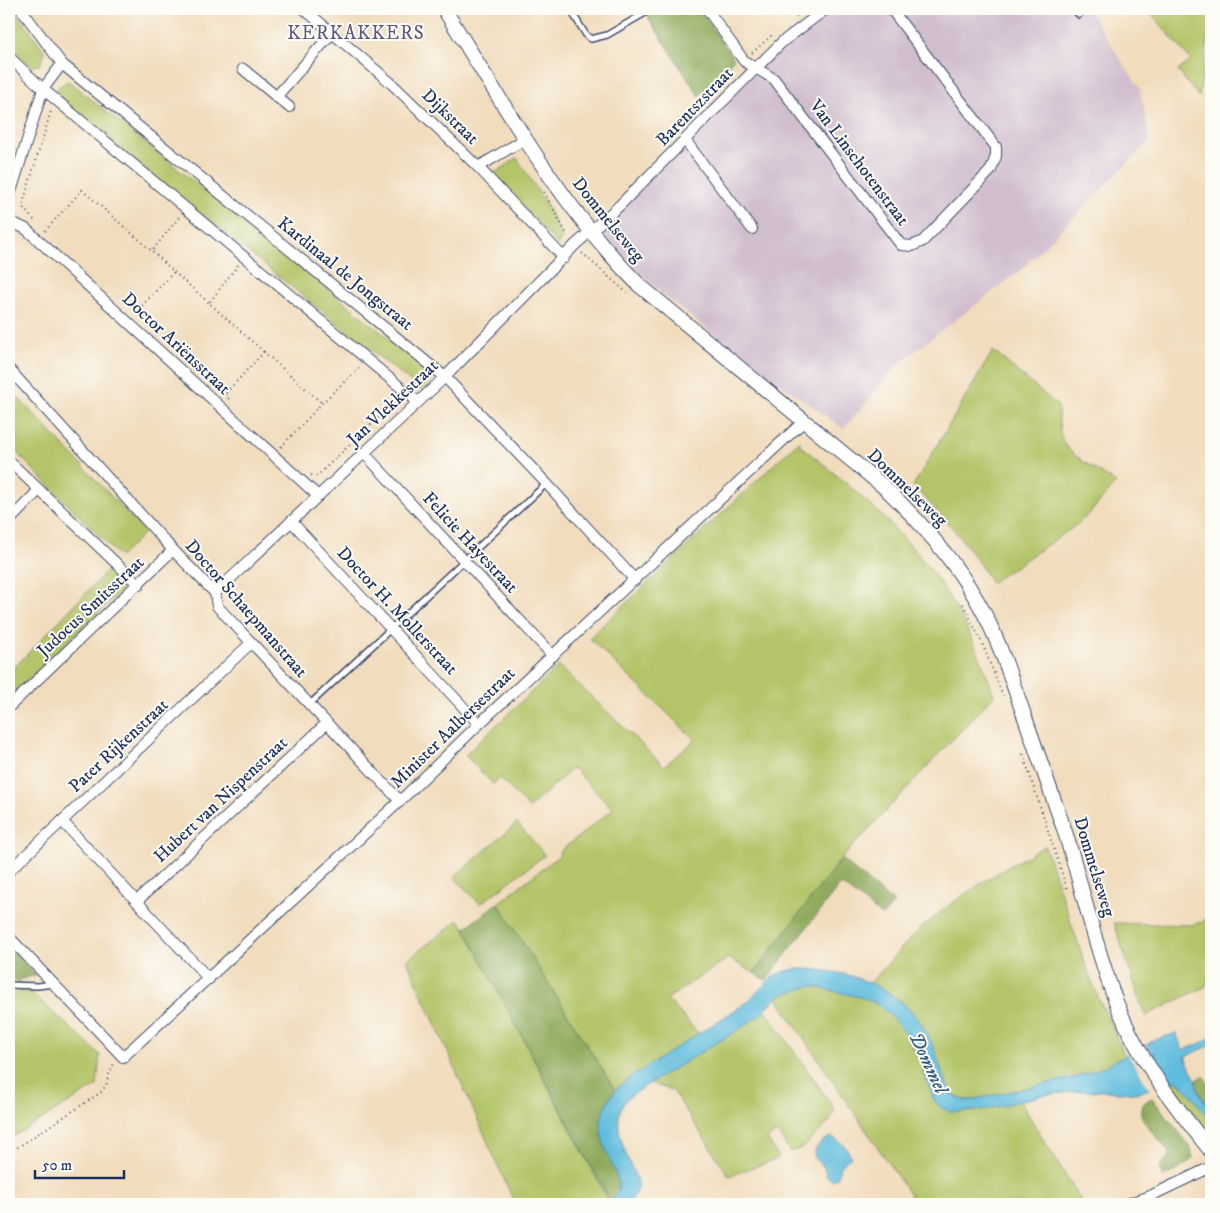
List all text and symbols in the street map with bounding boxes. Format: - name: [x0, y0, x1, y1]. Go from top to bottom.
- district label: KERKAKKERS: [287, 22, 425, 45]
- street label: Barentszstraat: [652, 63, 738, 151]
- street label: Dijkstraat: [417, 84, 483, 150]
- street label: Van Linschotenstraat: [804, 95, 914, 231]
- street label: Dommelseweg: [567, 173, 649, 267]
- street label: Kardinaal de Jongstraat: [273, 213, 417, 336]
- street label: Doctor Ariënsstraat: [117, 288, 235, 400]
- street label: Jan Vlekkestraat: [341, 355, 443, 452]
- street label: Dommelseweg: [862, 444, 952, 532]
- street label: Felicie Hayestraat: [418, 488, 523, 598]
- street label: Doctor Schaepmanstraat: [180, 535, 312, 683]
- street label: Doctor H. Mollerstraat: [332, 542, 462, 680]
- street label: Judocus Smitsstraat: [31, 552, 149, 664]
- street label: Minister Aalbersestraat: [386, 663, 520, 793]
- street label: Pater Rijkenstraat: [65, 694, 173, 798]
- street label: Hubert van Nispenstraat: [150, 732, 293, 868]
- street label: Dommelseweg: [1068, 814, 1120, 920]
- water label: Dommel: [904, 1029, 953, 1099]
- scale bar: [35, 1148, 124, 1180]
- text: 50 m: [42, 1156, 72, 1175]

